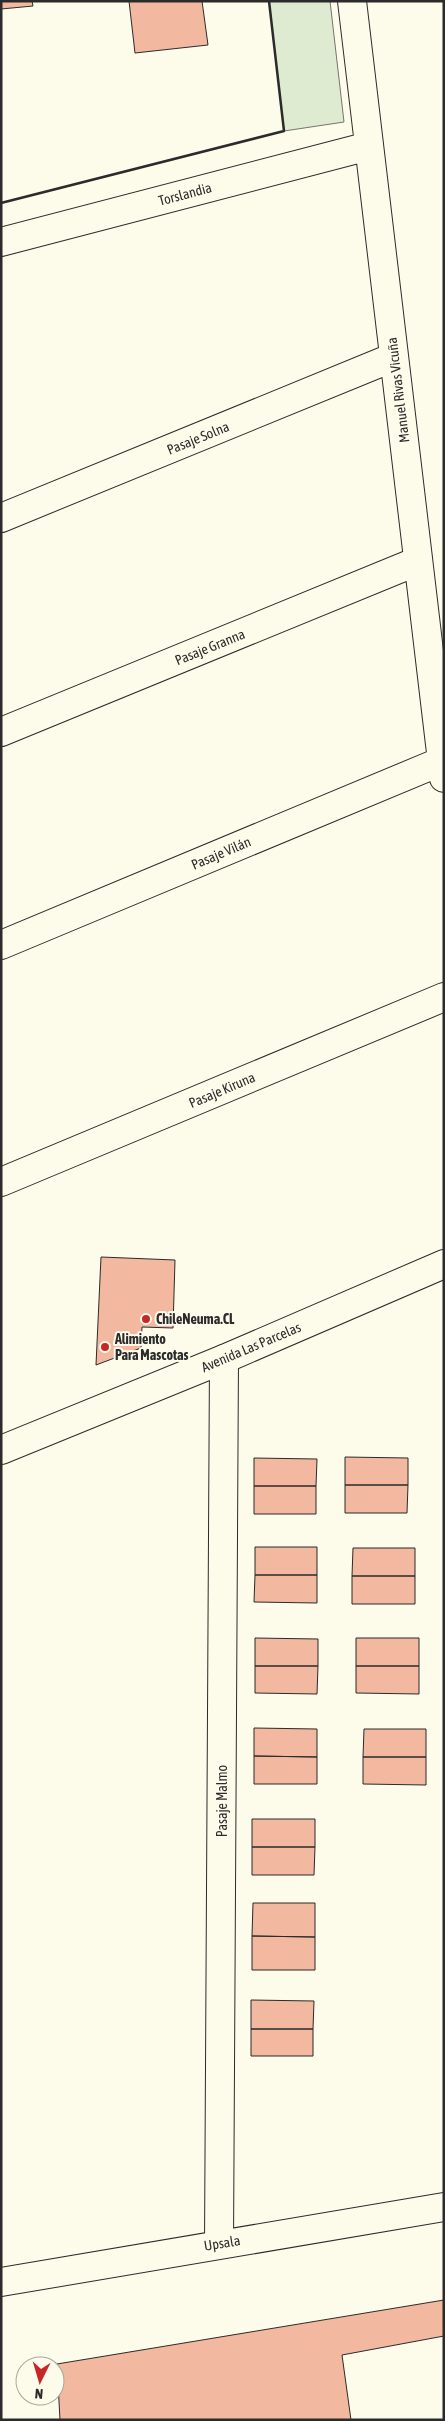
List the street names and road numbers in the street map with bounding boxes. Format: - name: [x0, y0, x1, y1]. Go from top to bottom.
- street label: Torslandia: [157, 179, 213, 209]
- street label: Manuel Rivas Vicuña: [384, 336, 412, 444]
- street label: Pasaje Solna: [165, 418, 231, 458]
- street label: Pasaje Granna: [173, 626, 247, 668]
- street label: Pasaje Vilán: [189, 833, 253, 873]
- street label: Pasaje Kiruna: [187, 1069, 257, 1111]
- street label: Avenida Las Parcelas: [199, 1319, 303, 1375]
- street label: Pasaje Malmo: [214, 1765, 230, 1837]
- street label: Upsala: [203, 2232, 241, 2254]

